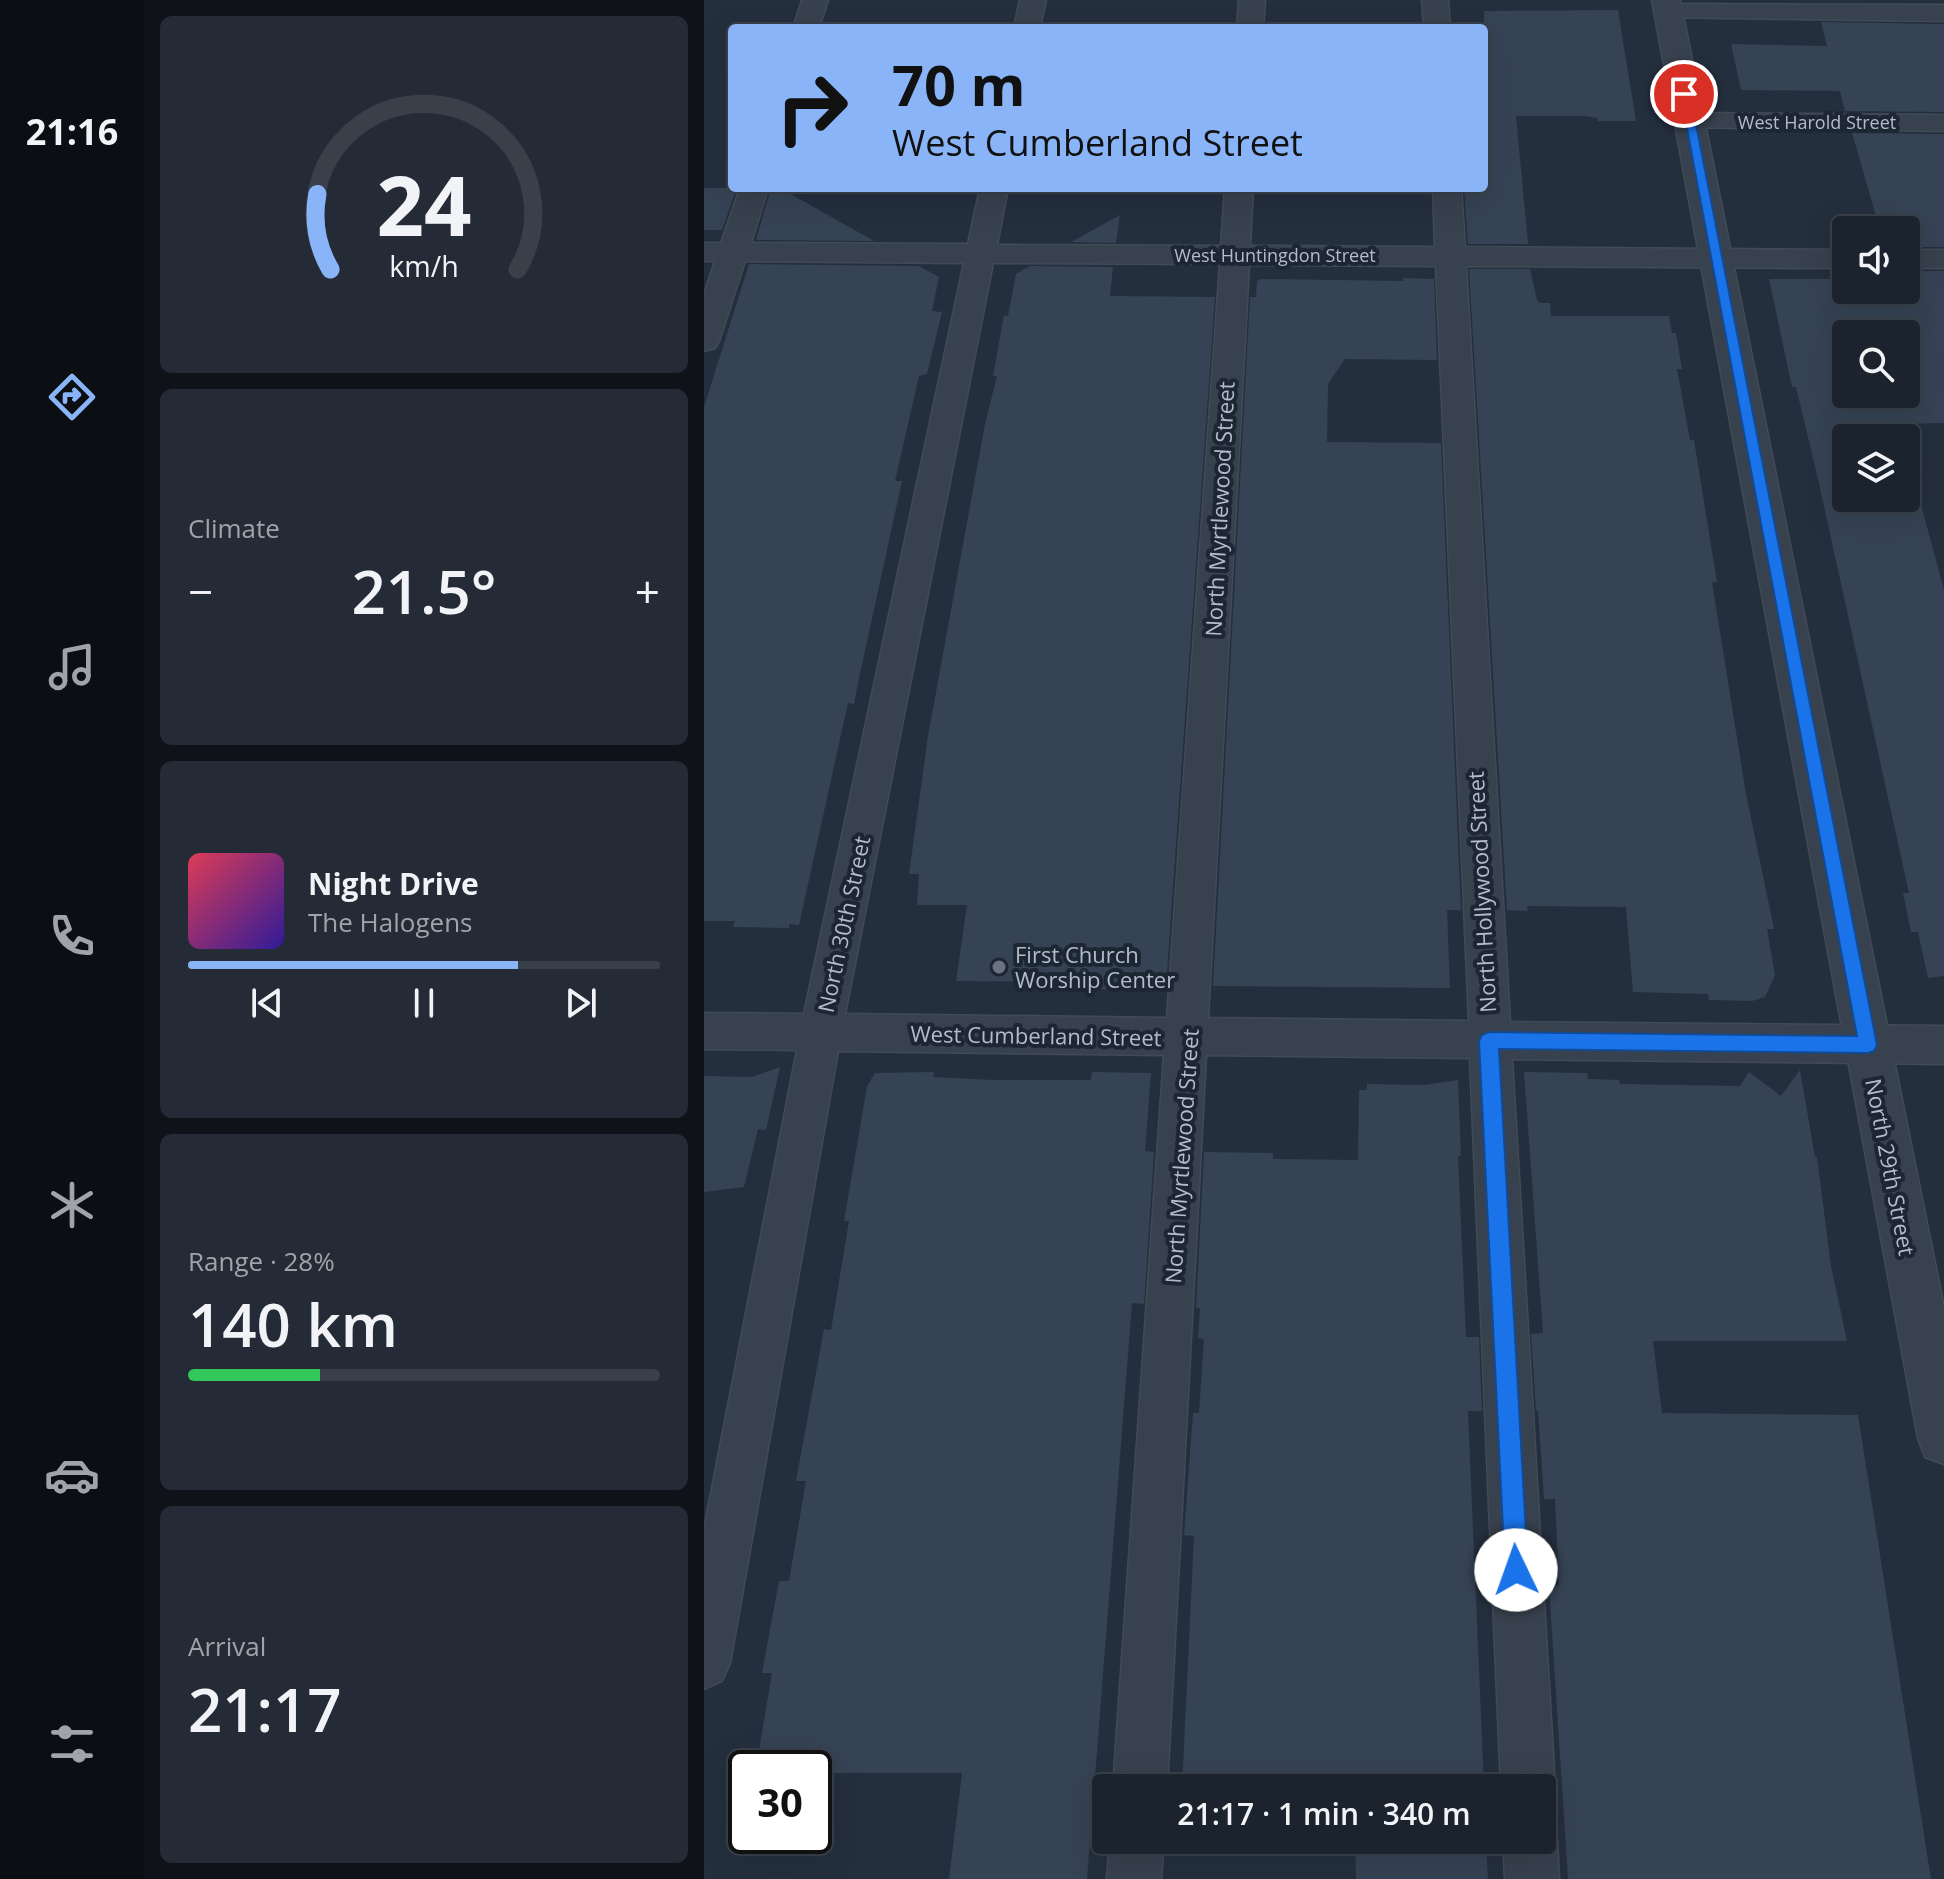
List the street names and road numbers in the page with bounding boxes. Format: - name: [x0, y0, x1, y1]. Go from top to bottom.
- street label: West Harold Street: [1738, 110, 1896, 134]
- street label: West Huntingdon Street: [1174, 243, 1376, 267]
- street label: North Myrtlewood Street: [1197, 380, 1241, 637]
- street label: North Hollywood Street: [1460, 770, 1502, 1013]
- street label: North 30th Street: [810, 833, 876, 1015]
- street label: West Cumberland Street: [910, 1018, 1162, 1052]
- street label: North Myrtlewood Street: [1157, 1027, 1205, 1285]
- street label: North 29th Street: [1859, 1076, 1923, 1258]

